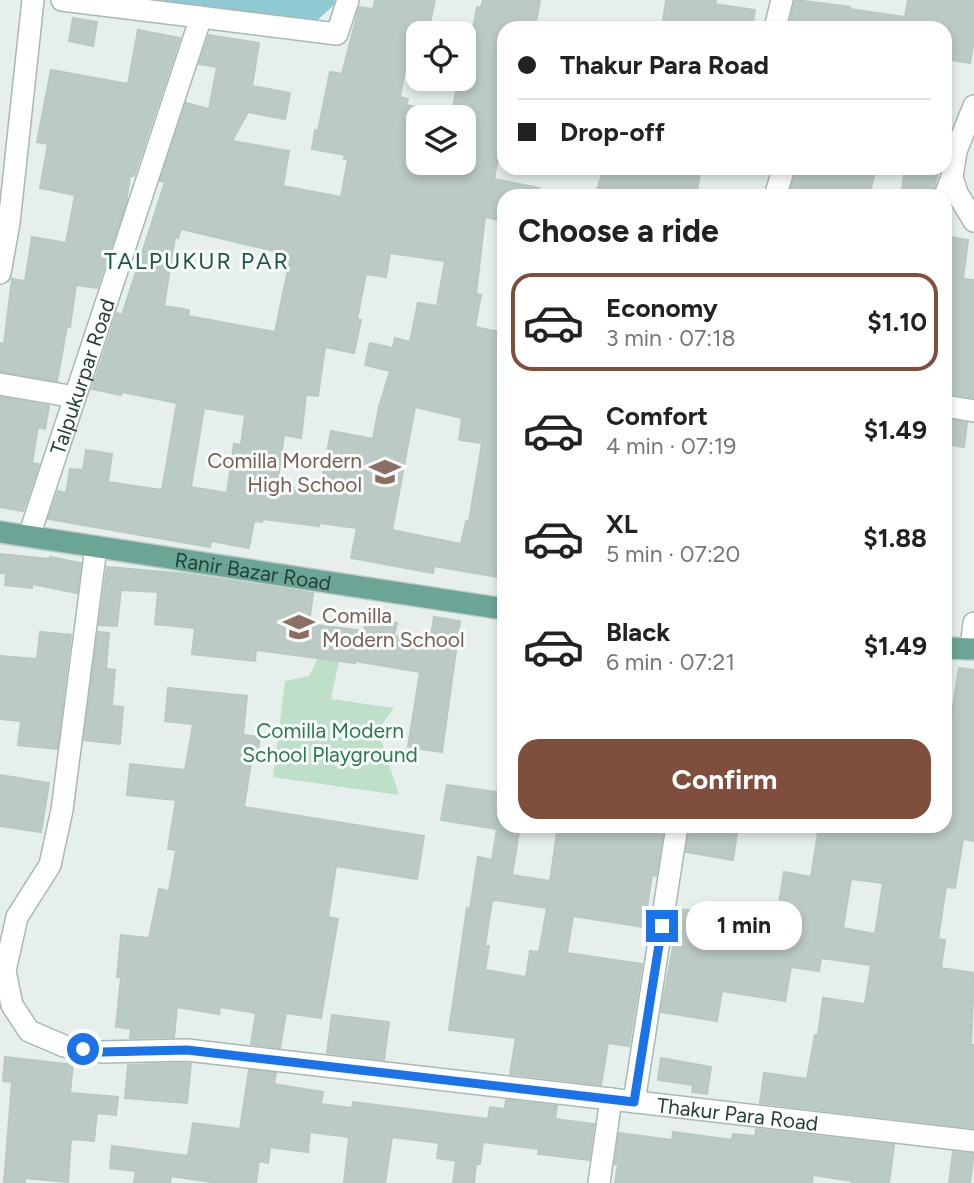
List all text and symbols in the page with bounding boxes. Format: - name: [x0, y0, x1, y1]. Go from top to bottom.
- map controls: [406, 21, 476, 175]
- button: locate: [406, 21, 476, 91]
- text: Thakur Para Road: [560, 49, 769, 81]
- button: layers: [406, 105, 476, 175]
- text: Drop-off: [560, 116, 665, 148]
- text: Choose a ride: [518, 212, 719, 250]
- district label: TALPUKUR PAR: [104, 247, 290, 275]
- icon: car: [522, 291, 585, 354]
- text: Economy: [606, 292, 718, 324]
- street label: Talpukurpar Road: [44, 295, 119, 458]
- text: $1.10: [867, 306, 927, 338]
- text: 3 min · 07:18: [606, 324, 736, 352]
- icon: car: [522, 399, 585, 462]
- text: Comfort: [606, 400, 708, 432]
- text: $1.49: [864, 414, 927, 446]
- text: 4 min · 07:19: [606, 432, 736, 460]
- place label: Comilla Mordern High School: [207, 448, 362, 497]
- school or university icon: Comilla Mordern High School: [368, 455, 402, 489]
- icon: car: [522, 507, 585, 570]
- text: XL: [606, 508, 638, 540]
- text: $1.88: [863, 522, 927, 554]
- text: 5 min · 07:20: [606, 540, 740, 568]
- street label: Ranir Bazar Road: [173, 546, 333, 595]
- place label: Comilla Modern School: [322, 603, 465, 652]
- school or university icon: Comilla Modern School: [282, 610, 316, 644]
- icon: car: [522, 615, 585, 678]
- text: Black: [606, 616, 670, 648]
- text: $1.49: [864, 630, 927, 662]
- text: 6 min · 07:21: [606, 648, 735, 676]
- park label: Comilla Modern School Playground: [242, 718, 418, 767]
- button: Confirm: [518, 739, 931, 819]
- callout: 1 min: [686, 902, 802, 950]
- route end: [646, 910, 678, 942]
- text: 1 min: [717, 911, 771, 939]
- route start: [67, 1033, 99, 1065]
- street label: Thakur Para Road: [656, 1092, 820, 1135]

